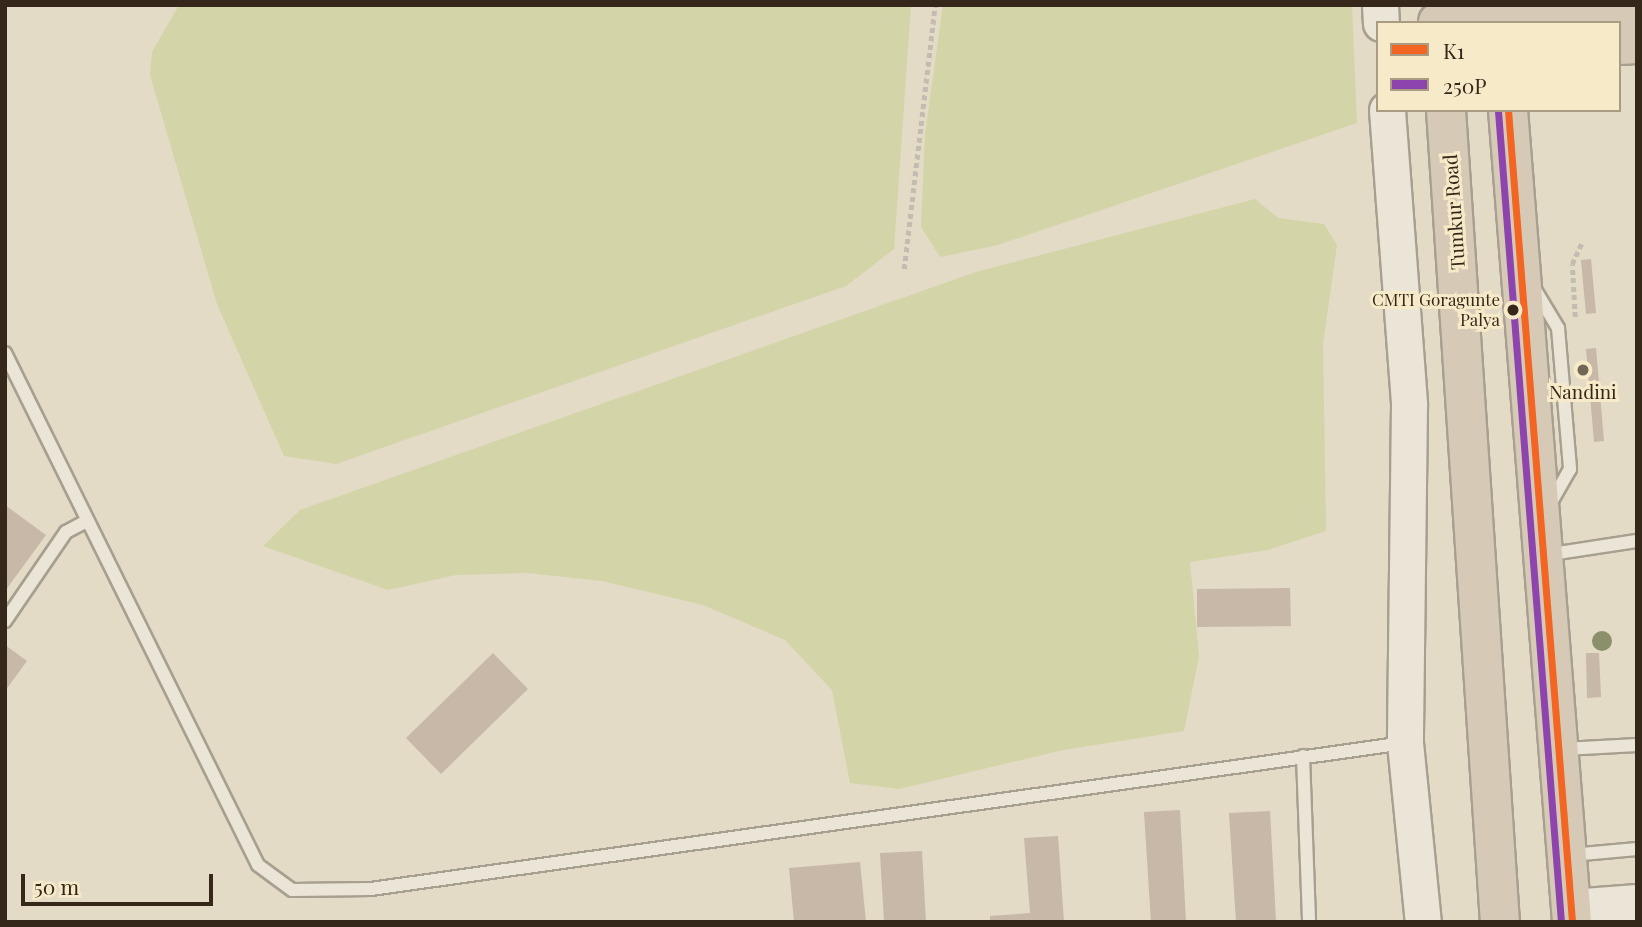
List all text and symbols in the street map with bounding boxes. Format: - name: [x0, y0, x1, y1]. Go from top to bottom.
- legend: [1376, 21, 1621, 112]
- text: K1: [1443, 36, 1465, 64]
- text: 250P: [1443, 71, 1487, 99]
- street label: Tumkur Road: [1439, 153, 1469, 271]
- place label: CMTI Goragunte Palya: [1372, 290, 1500, 330]
- marker: CMTI Goragunte Palya: [1506, 303, 1520, 317]
- marker: Nandini: [1575, 362, 1591, 378]
- place label: Nandini: [1549, 381, 1617, 403]
- scale bar: [24, 860, 217, 904]
- text: 50 m: [34, 872, 79, 900]

